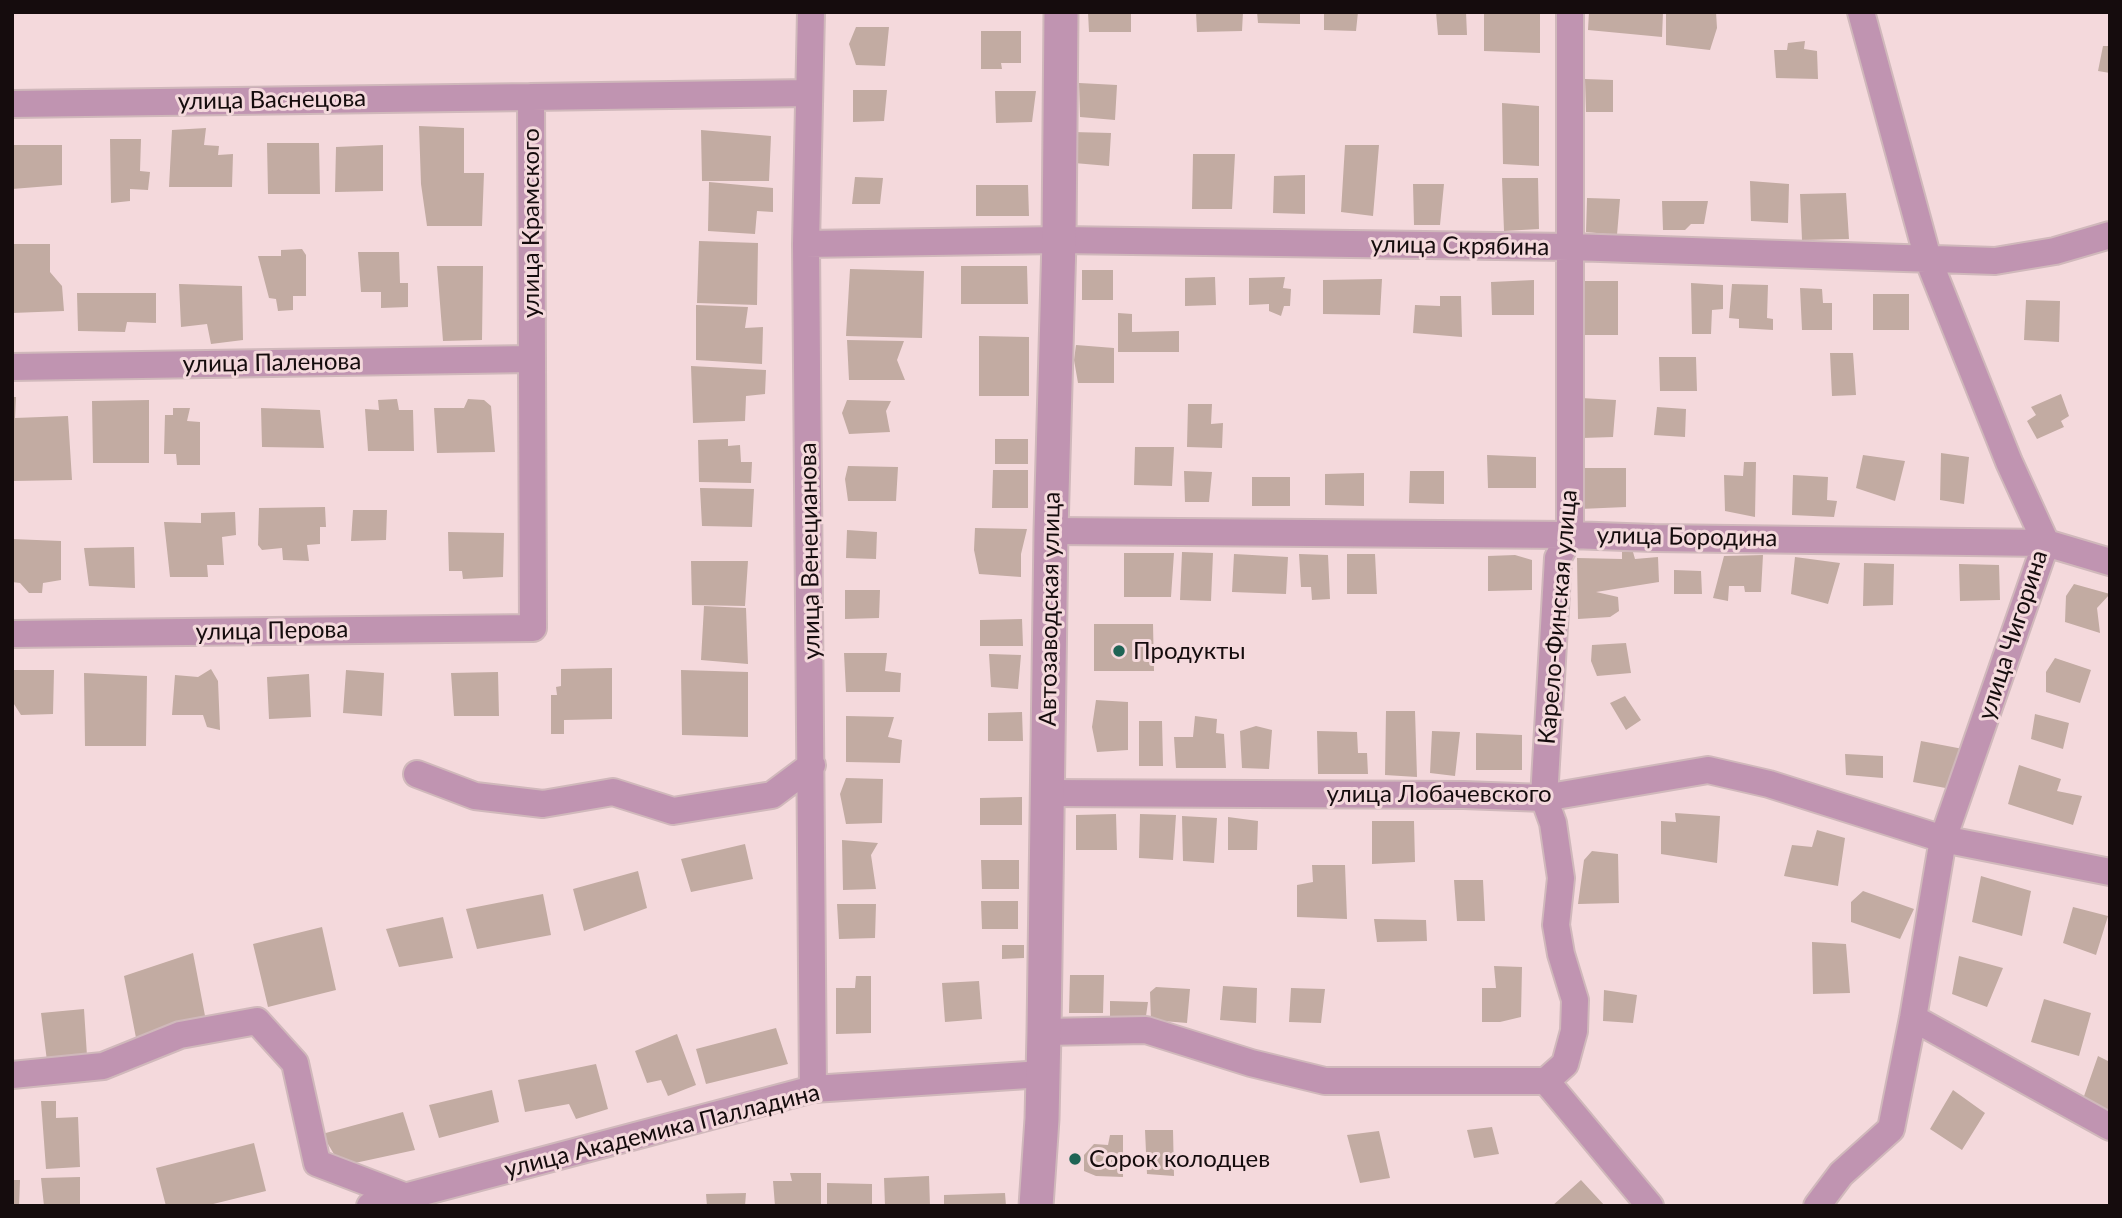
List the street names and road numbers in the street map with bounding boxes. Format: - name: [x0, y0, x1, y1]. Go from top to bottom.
- street label: улица Васнецова: [178, 84, 366, 116]
- street label: улица Крамского: [517, 128, 545, 318]
- street label: улица Скрябина: [1370, 230, 1550, 262]
- street label: улица Паленова: [182, 347, 362, 379]
- street label: улица Венецианова: [794, 442, 826, 660]
- street label: Карело-Финская улица: [1533, 488, 1583, 746]
- street label: Автозаводская улица: [1034, 491, 1066, 727]
- street label: улица Бородина: [1596, 521, 1778, 553]
- street label: улица Чигорина: [1972, 546, 2054, 724]
- street label: улица Перова: [195, 615, 349, 647]
- street label: улица Лобачевского: [1326, 780, 1552, 808]
- street label: улица Академика Палладина: [501, 1078, 823, 1184]

